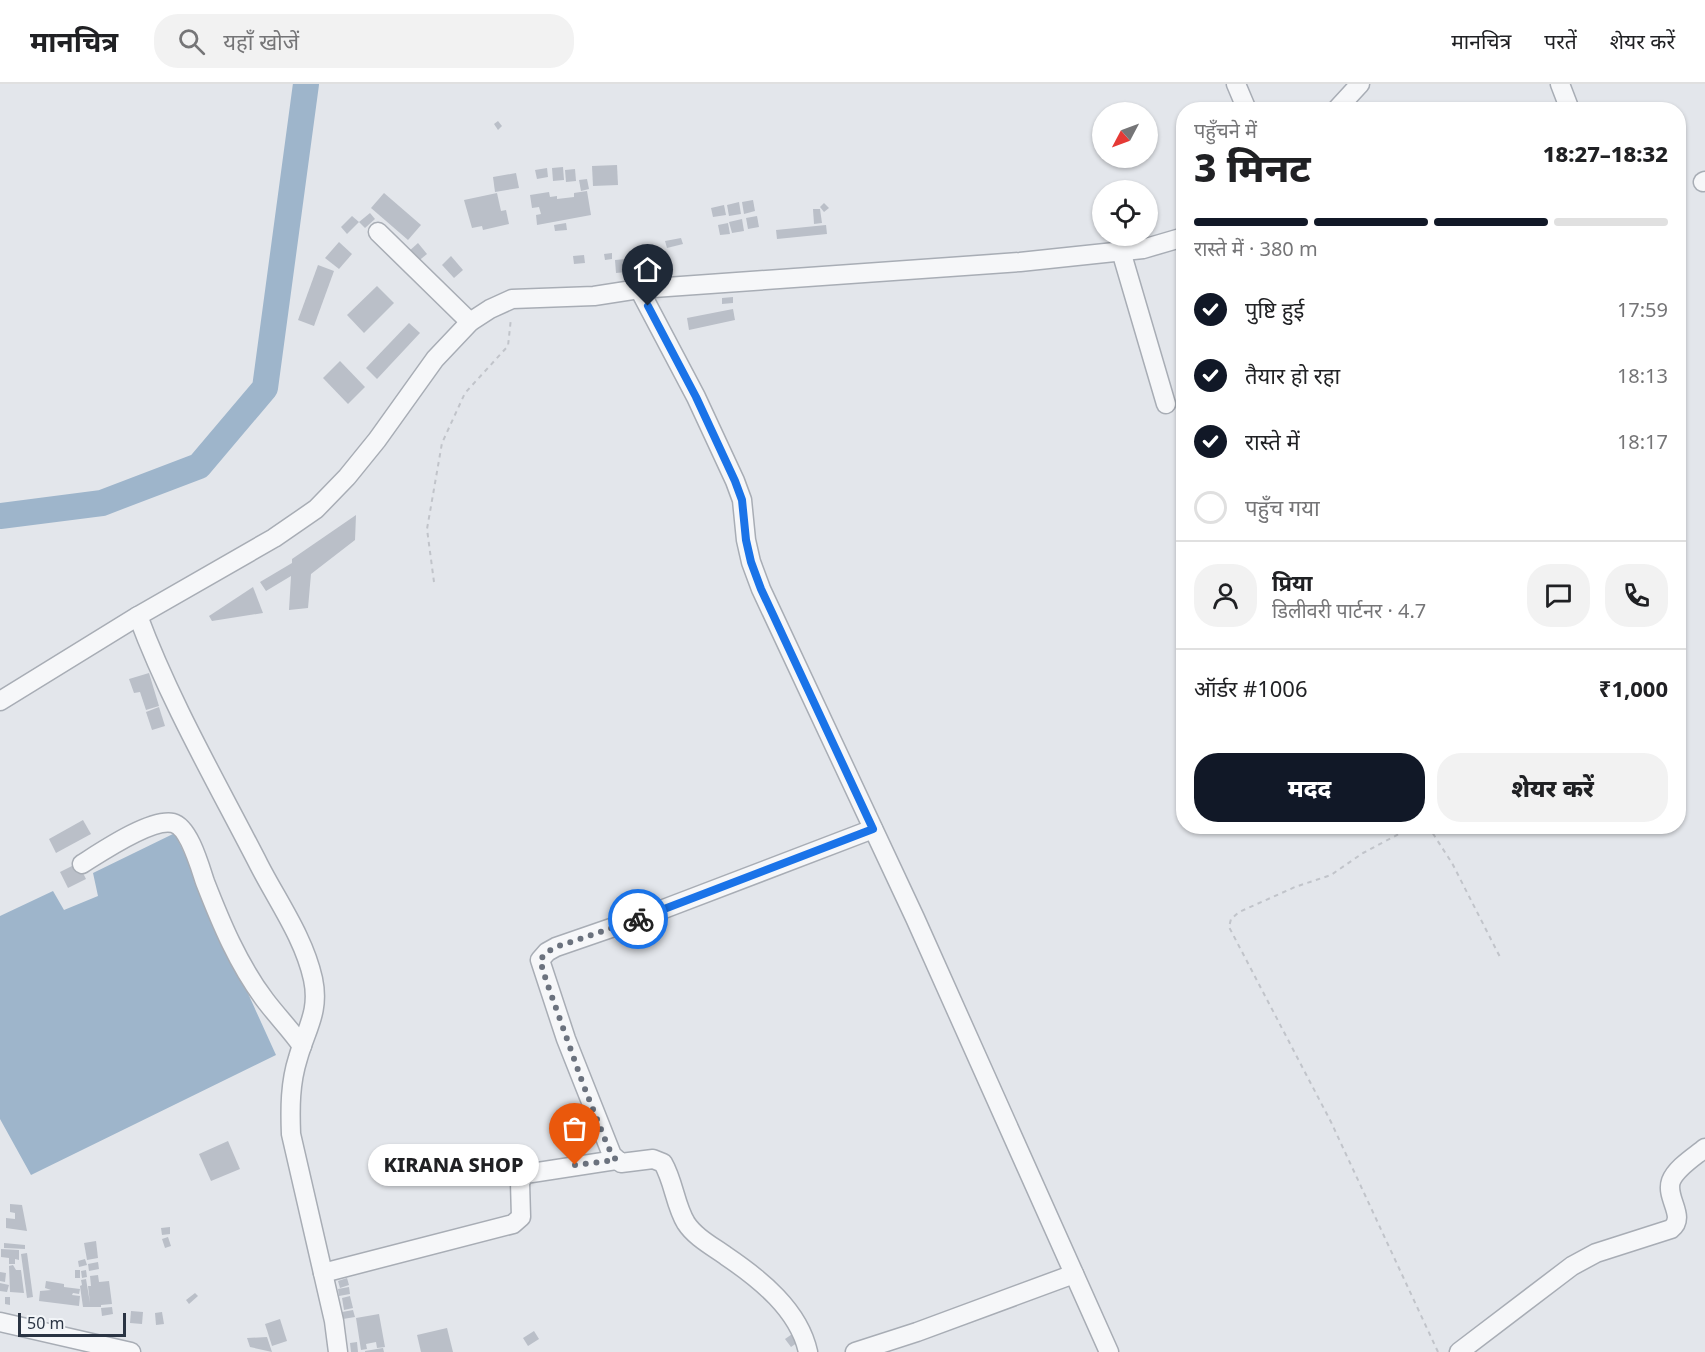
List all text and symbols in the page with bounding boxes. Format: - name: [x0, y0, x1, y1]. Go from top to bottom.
- search box: [154, 14, 574, 68]
- text: मानचित्र: [30, 22, 118, 60]
- icon: search: [175, 25, 208, 58]
- text: यहाँ खोजें: [223, 26, 299, 56]
- text: मानचित्र: [1451, 27, 1511, 55]
- text: परतें: [1544, 27, 1577, 55]
- text: शेयर करें: [1610, 27, 1675, 55]
- north arrow: [1092, 102, 1158, 168]
- map controls: [1092, 102, 1158, 246]
- text: पहुँचने में: [1194, 117, 1257, 144]
- text: 18:27–18:32: [1543, 138, 1668, 168]
- text: 3 मिनट: [1194, 140, 1311, 193]
- button: locate: [1092, 180, 1158, 246]
- text: रास्ते में · 380 m: [1194, 235, 1318, 262]
- pin: [622, 244, 673, 306]
- icon: home: [631, 253, 664, 286]
- icon: check: [1194, 293, 1227, 326]
- text: पुष्टि हुई: [1245, 294, 1304, 324]
- text: 17:59: [1617, 296, 1668, 323]
- icon: check: [1194, 359, 1227, 392]
- text: तैयार हो रहा: [1245, 360, 1340, 390]
- text: 18:13: [1617, 362, 1668, 389]
- icon: check: [1194, 425, 1227, 458]
- text: रास्ते में: [1245, 426, 1300, 456]
- text: 18:17: [1617, 428, 1668, 455]
- text: पहुँच गया: [1245, 492, 1320, 522]
- button: person: [1194, 564, 1257, 627]
- button: chat: [1527, 564, 1590, 627]
- button: phone: [1605, 564, 1668, 627]
- text: प्रिया: [1272, 567, 1312, 597]
- text: डिलीवरी पार्टनर · 4.7: [1272, 597, 1426, 624]
- text: ऑर्डर #1006: [1194, 673, 1308, 703]
- text: ₹1,000: [1599, 673, 1668, 703]
- button: मदद: [1194, 753, 1425, 822]
- button: शेयर करें: [1437, 753, 1668, 822]
- courier: [608, 889, 668, 949]
- icon: bike: [622, 903, 655, 936]
- pin: [549, 1103, 600, 1165]
- icon: bag: [558, 1112, 591, 1145]
- callout: KIRANA SHOP: [368, 1144, 539, 1186]
- text: KIRANA SHOP: [384, 1151, 524, 1178]
- scale bar: [18, 1310, 126, 1338]
- text: 50 m: [27, 1312, 64, 1334]

